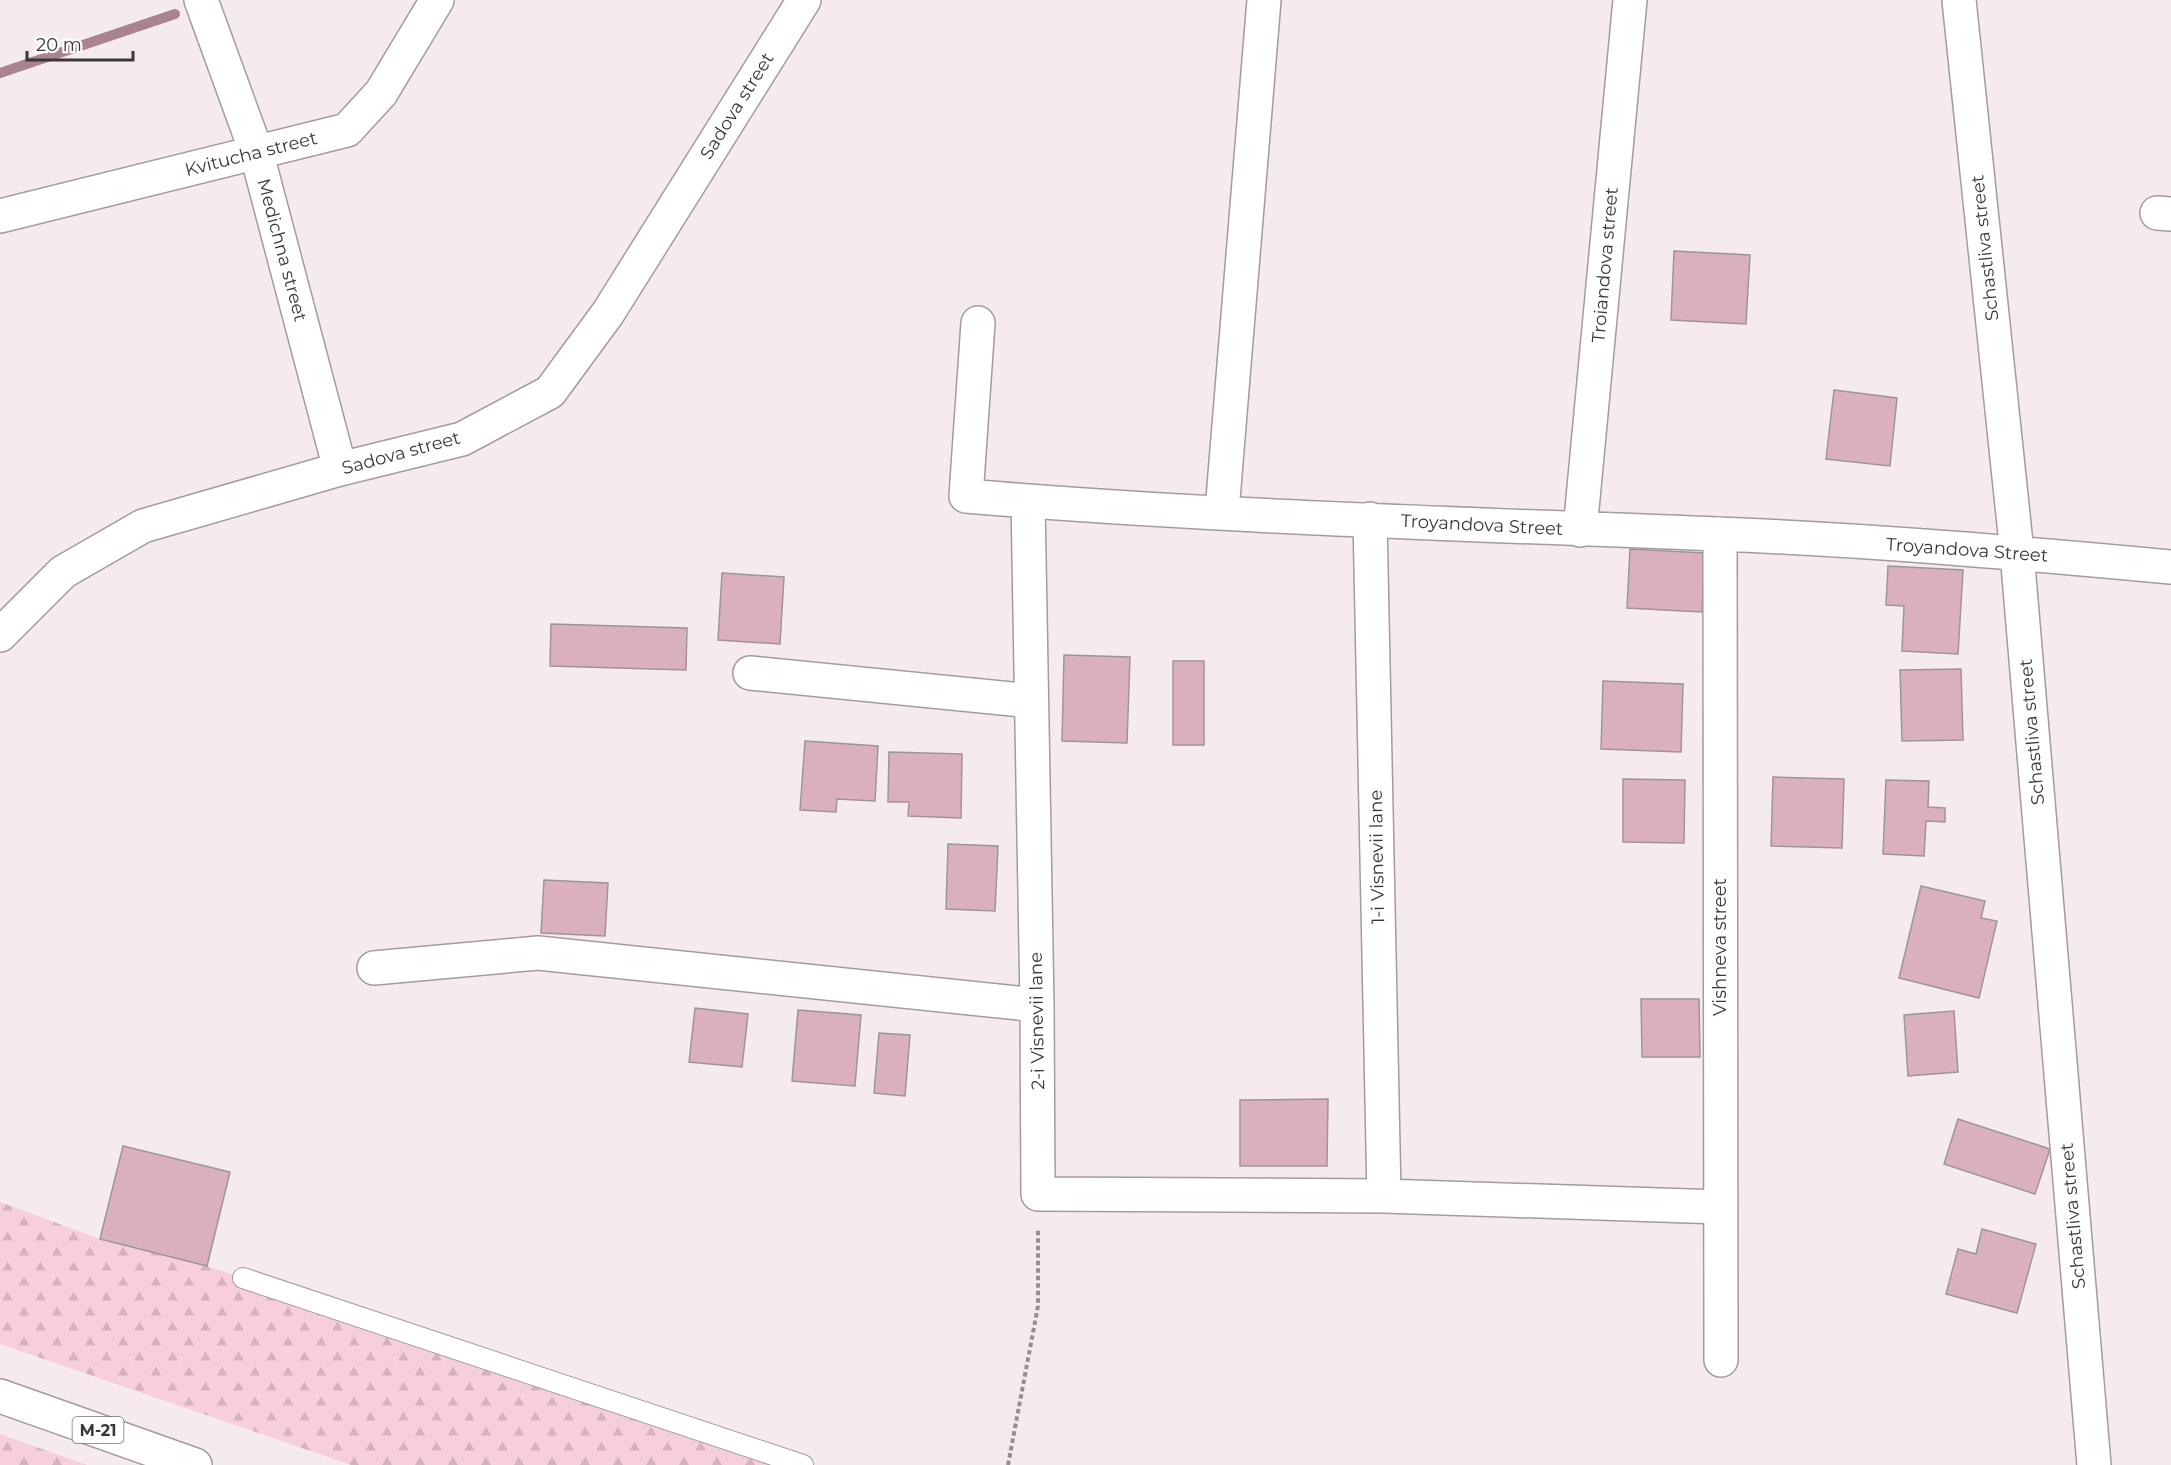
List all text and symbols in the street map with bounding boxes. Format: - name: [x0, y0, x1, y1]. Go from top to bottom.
- scale bar: [27, 24, 134, 62]
- text: 20 m: [36, 34, 82, 56]
- street label: Sadova street: [695, 49, 779, 163]
- street label: Kvitucha street: [183, 127, 319, 181]
- street label: Schastliva street: [1966, 174, 2004, 322]
- street label: Medichna street: [252, 176, 312, 324]
- street label: Troiandova street: [1587, 186, 1623, 344]
- street label: Sadova street: [339, 427, 463, 479]
- street label: Troyandova Street: [1400, 510, 1564, 540]
- street label: Troyandova Street: [1885, 533, 2049, 567]
- street label: Schastliva street: [2015, 658, 2049, 806]
- street label: 1-i Visnevii lane: [1365, 790, 1389, 924]
- street label: Vishneva street: [1709, 878, 1731, 1016]
- street label: 2-i Visnevii lane: [1025, 952, 1049, 1090]
- street label: Schastliva street: [2056, 1142, 2090, 1290]
- road number: М-21: [72, 1417, 124, 1443]

